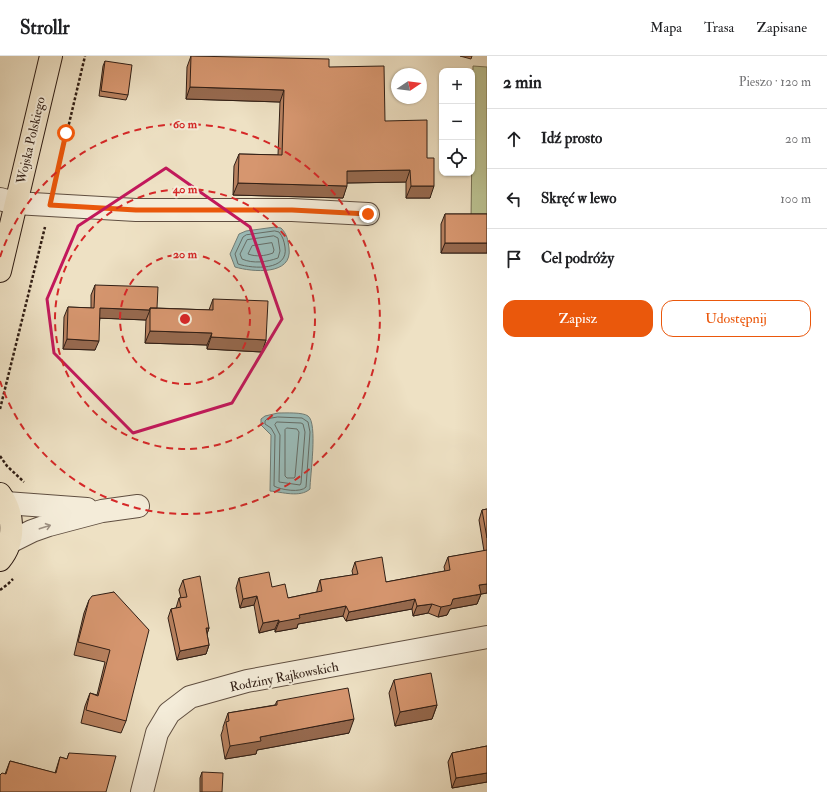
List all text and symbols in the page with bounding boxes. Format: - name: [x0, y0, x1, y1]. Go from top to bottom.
- text: Strollr: [20, 16, 70, 40]
- text: Mapa: [650, 19, 682, 36]
- text: Trasa: [704, 19, 734, 36]
- text: Zapisane: [756, 19, 807, 36]
- north arrow: [391, 68, 427, 104]
- map controls: [439, 68, 475, 176]
- button: +: [439, 68, 475, 104]
- text: 2 min: [503, 72, 542, 93]
- text: Pieszo · 120 m: [739, 74, 811, 90]
- street label: Wojska Polskiego: [13, 95, 49, 186]
- button: −: [439, 104, 475, 140]
- text: 60 m: [173, 117, 198, 132]
- route start: [57, 124, 75, 142]
- icon: ahead: [503, 128, 525, 150]
- text: Idź prosto: [541, 129, 602, 148]
- text: 20 m: [785, 131, 811, 147]
- button: locate: [439, 140, 475, 176]
- text: 40 m: [172, 182, 198, 197]
- icon: left: [503, 188, 525, 210]
- text: Skręć w lewo: [541, 189, 616, 208]
- text: 100 m: [780, 191, 811, 207]
- route end: [359, 205, 377, 223]
- text: 20 m: [173, 247, 198, 262]
- icon: arrive: [503, 248, 525, 270]
- text: Cel podróży: [541, 249, 614, 268]
- button: Zapisz: [503, 300, 653, 337]
- button: Udostępnij: [661, 300, 811, 337]
- centre of rings: [178, 312, 192, 326]
- one-way arrow: [39, 523, 52, 530]
- street label: Rodziny Rajkowskich: [228, 659, 340, 696]

